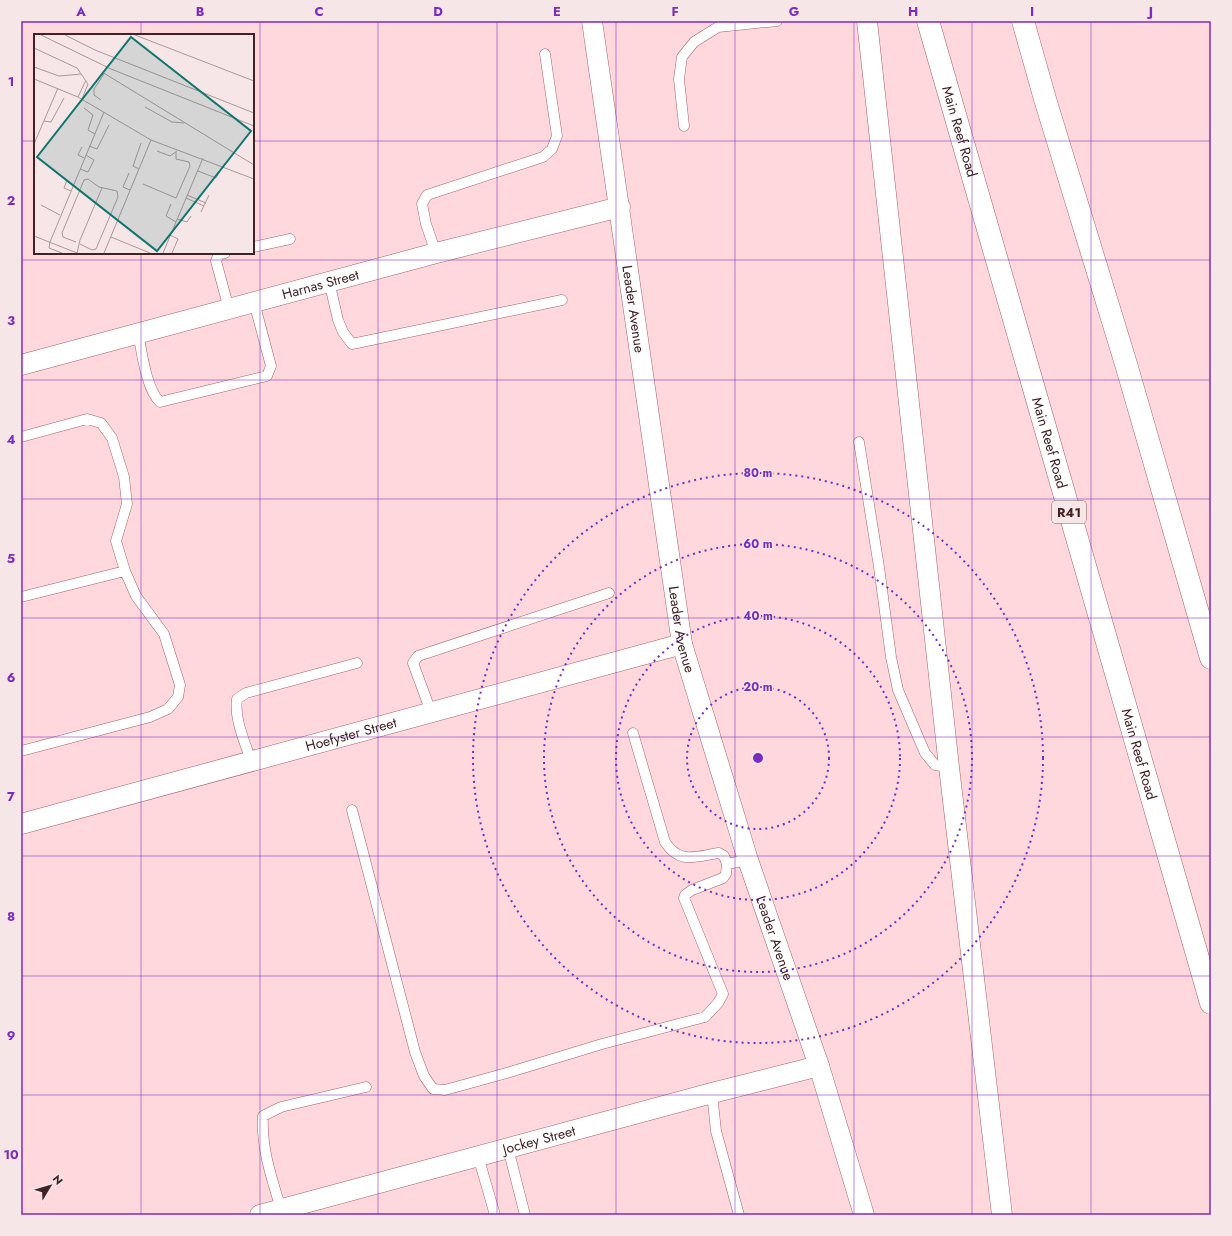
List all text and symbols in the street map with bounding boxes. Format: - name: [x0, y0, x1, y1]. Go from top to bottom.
- text: A: [75, 2, 86, 21]
- text: B: [196, 2, 205, 21]
- text: C: [314, 2, 324, 21]
- text: D: [433, 2, 443, 21]
- text: E: [553, 2, 561, 21]
- text: F: [671, 2, 679, 21]
- text: G: [789, 2, 800, 21]
- text: H: [908, 2, 918, 21]
- text: I: [1030, 2, 1034, 21]
- text: J: [1146, 2, 1153, 21]
- inset map: [34, 34, 254, 254]
- text: 1: [8, 72, 14, 91]
- street label: Main Reef Road: [937, 84, 982, 179]
- text: 2: [7, 191, 15, 210]
- street label: Harnas Street: [280, 264, 362, 304]
- street label: Leader Avenue: [617, 264, 650, 354]
- text: 3: [7, 311, 15, 330]
- street label: Main Reef Road: [1027, 395, 1072, 491]
- text: 4: [6, 430, 16, 449]
- text: 80 m: [744, 464, 773, 482]
- road number: R41: [1052, 501, 1086, 523]
- text: 60 m: [743, 535, 773, 553]
- text: 5: [7, 549, 15, 568]
- street label: Leader Avenue: [664, 585, 700, 675]
- text: 40 m: [743, 607, 773, 625]
- text: 6: [7, 668, 16, 687]
- text: 20 m: [743, 678, 773, 696]
- street label: Main Reef Road: [1117, 706, 1162, 802]
- street label: Hoefyster Street: [303, 712, 399, 756]
- centre of rings: [751, 751, 765, 765]
- text: 7: [7, 787, 15, 806]
- street label: Leader Avenue: [751, 893, 799, 983]
- text: 8: [7, 907, 15, 926]
- text: 9: [7, 1026, 16, 1045]
- street label: Jockey Street: [499, 1120, 578, 1160]
- text: 10: [3, 1145, 19, 1164]
- north arrow: [30, 1166, 70, 1206]
- text: N: [49, 1171, 67, 1188]

